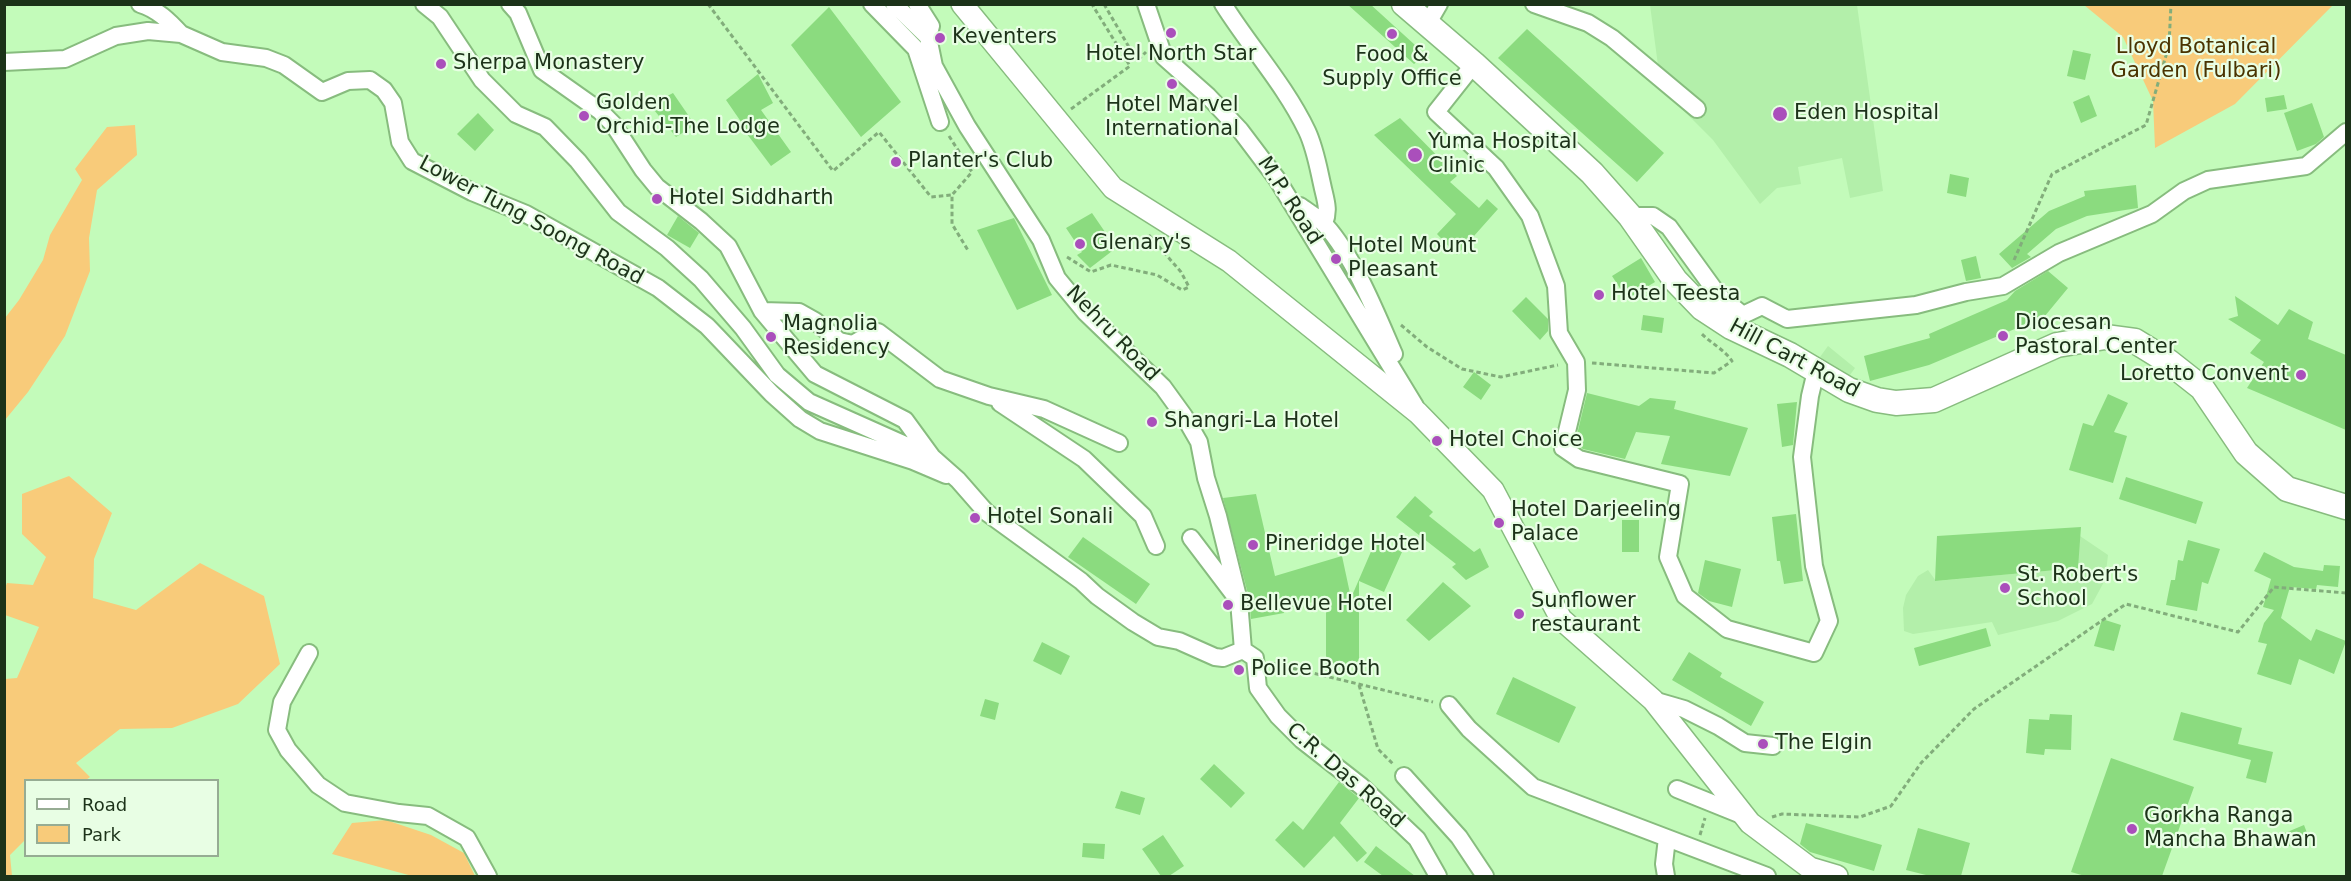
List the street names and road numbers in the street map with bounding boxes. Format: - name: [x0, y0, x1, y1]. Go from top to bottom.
- street label: Lower Tung Soong Road: [414, 151, 648, 291]
- street label: M.P. Road: [1251, 152, 1327, 250]
- street label: Nehru Road: [1060, 281, 1164, 387]
- street label: Hill Cart Road: [1725, 314, 1863, 404]
- street label: C.R. Das Road: [1281, 718, 1409, 834]

